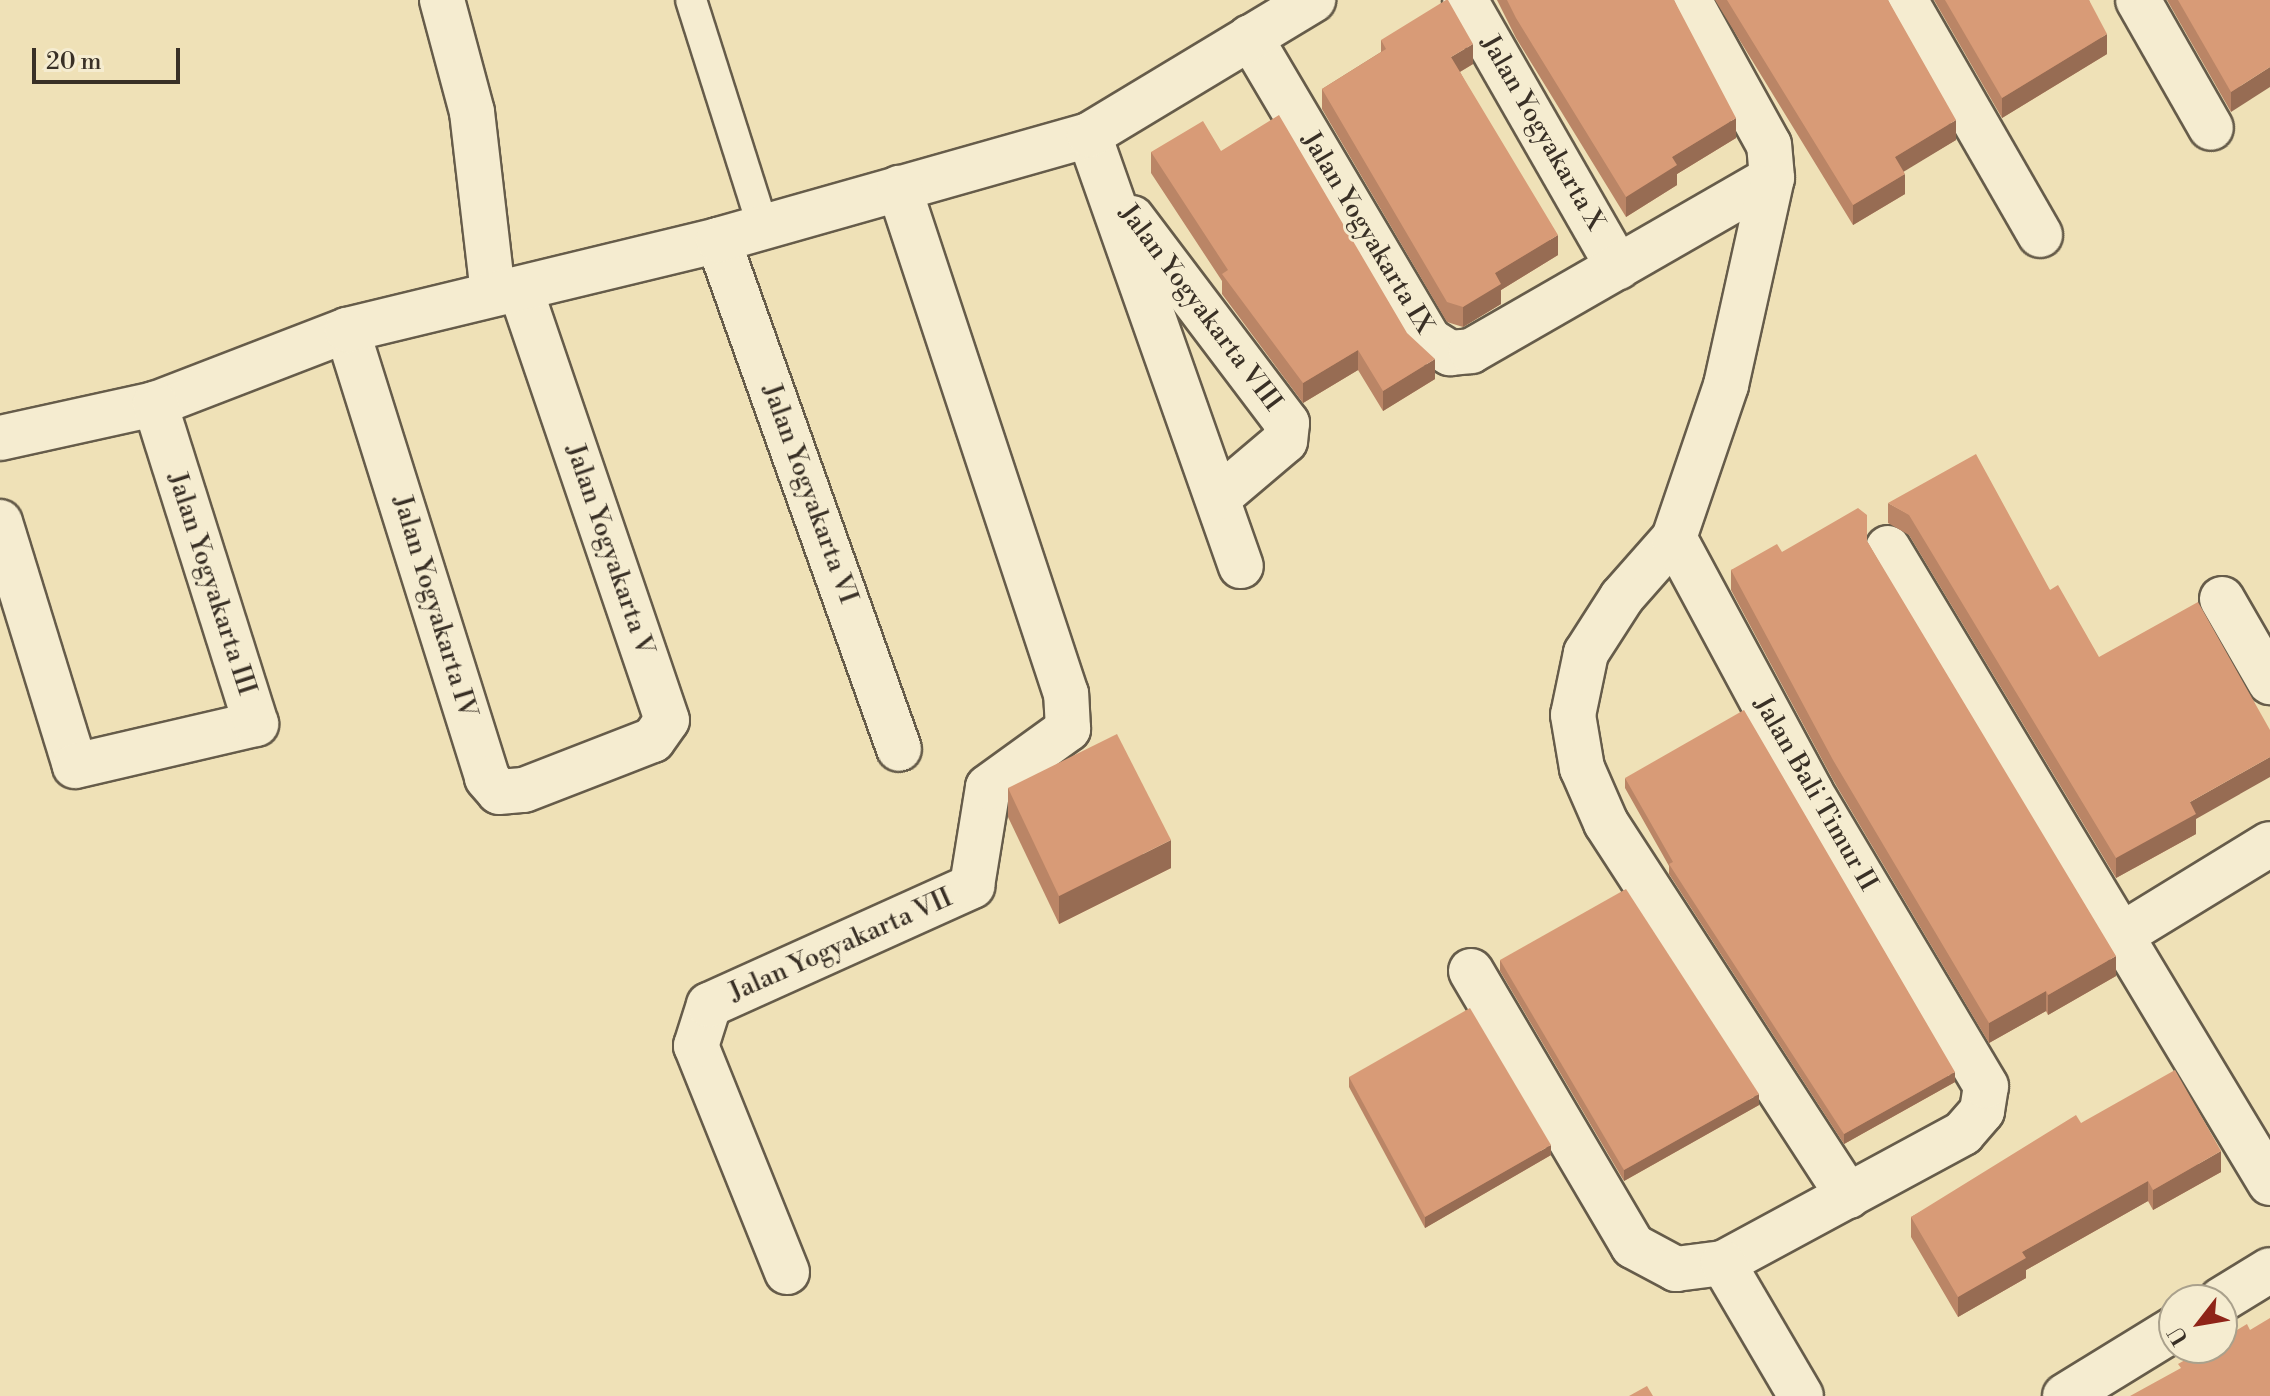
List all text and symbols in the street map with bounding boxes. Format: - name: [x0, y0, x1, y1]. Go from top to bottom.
- street label: Jalan Yogyakarta X: [1474, 30, 1610, 236]
- scale bar: [36, 32, 184, 82]
- text: 20 m: [46, 47, 102, 77]
- street label: Jalan Yogyakarta IX: [1294, 126, 1440, 340]
- street label: Jalan Yogyakarta VIII: [1112, 199, 1288, 417]
- street label: Jalan Yogyakarta VI: [755, 380, 863, 608]
- street label: Jalan Yogyakarta V: [558, 440, 660, 660]
- street label: Jalan Yogyakarta III: [160, 469, 262, 699]
- street label: Jalan Yogyakarta IV: [385, 492, 483, 722]
- street label: Jalan Bali Timur II: [1747, 691, 1883, 897]
- street label: Jalan Yogyakarta VII: [725, 883, 957, 1009]
- north arrow: [2158, 1284, 2238, 1364]
- text: U: [2163, 1321, 2195, 1350]

